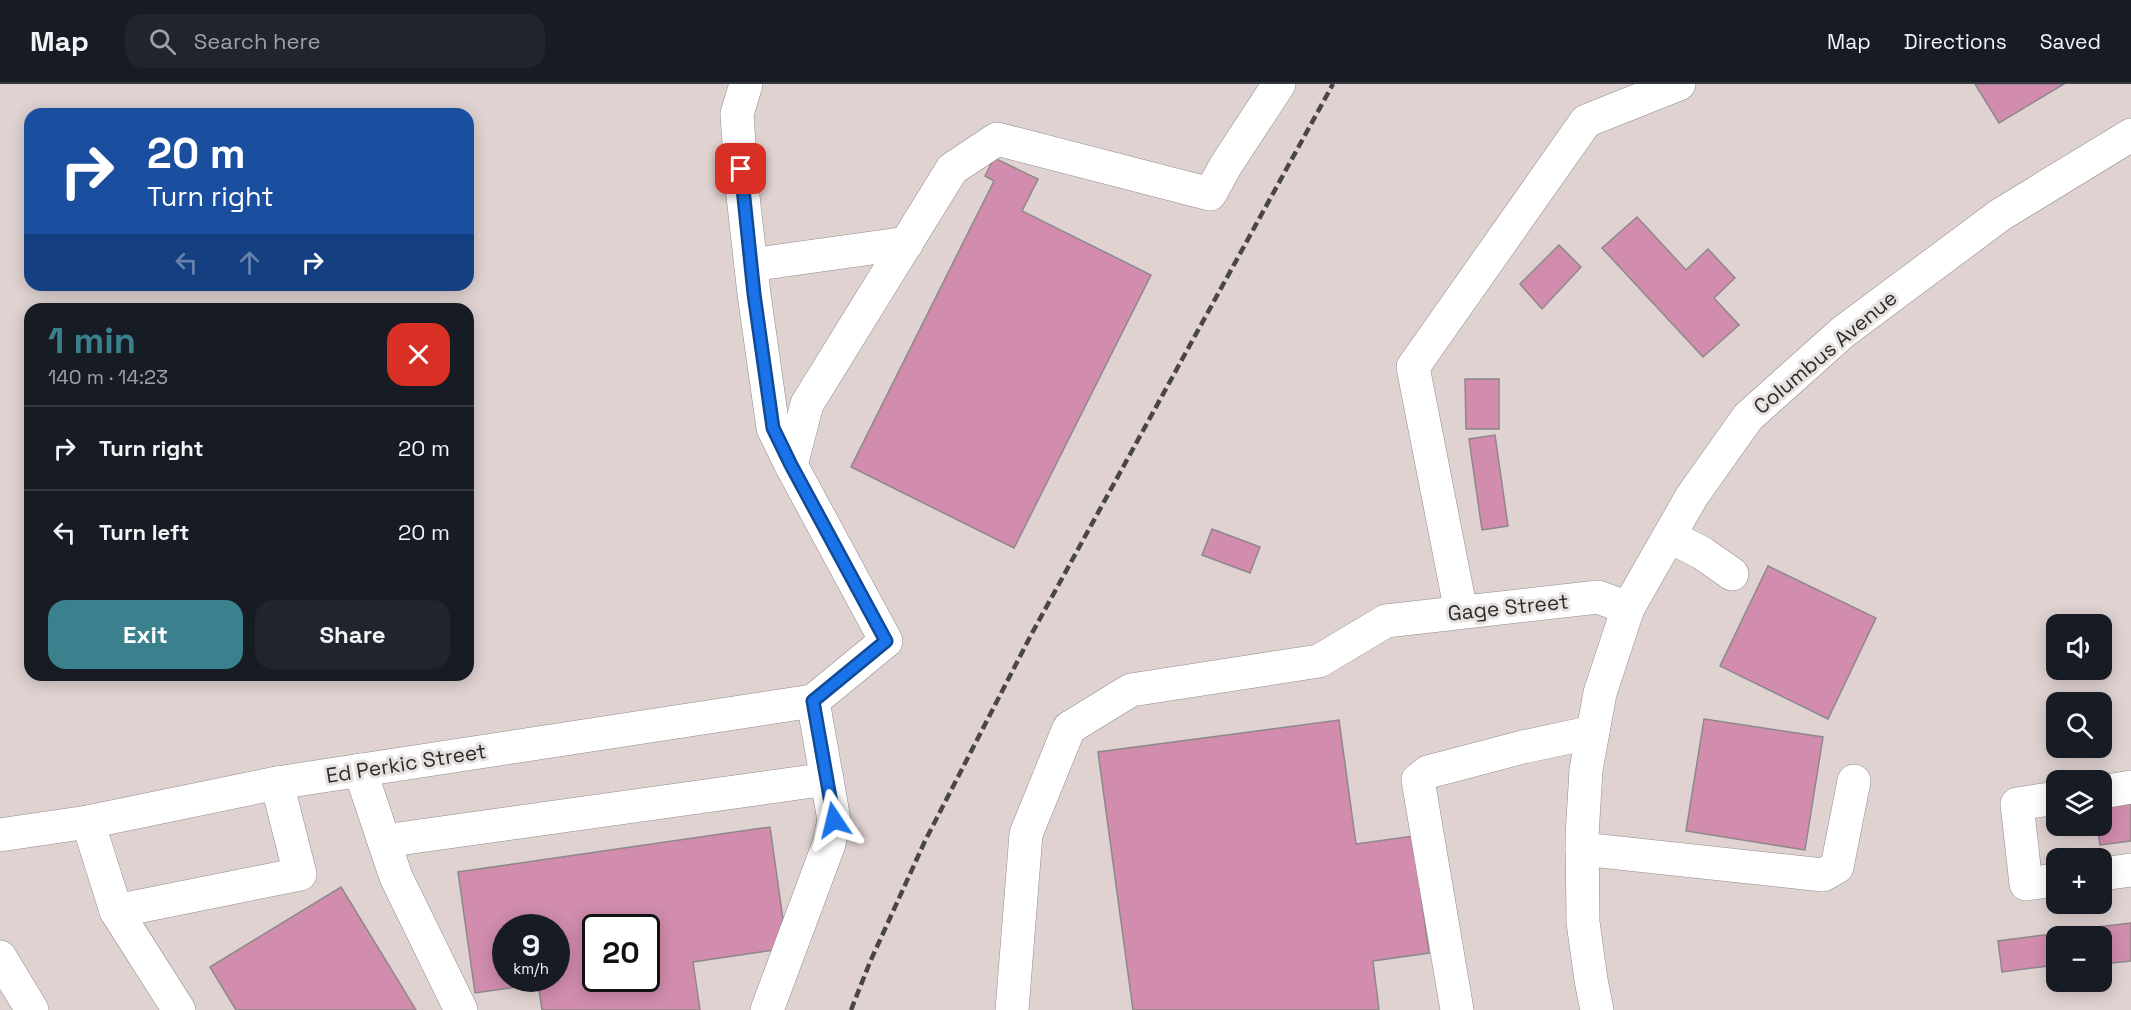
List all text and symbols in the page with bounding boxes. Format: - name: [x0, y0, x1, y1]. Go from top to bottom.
- search box: [125, 14, 545, 68]
- text: Map: [30, 23, 89, 59]
- icon: search: [146, 25, 179, 58]
- text: Search here: [194, 27, 321, 55]
- text: Map: [1827, 28, 1871, 55]
- text: Directions: [1904, 28, 2007, 55]
- text: Saved: [2040, 28, 2101, 55]
- text: 20 m: [147, 127, 246, 180]
- icon: right: [48, 132, 126, 210]
- pin: [715, 143, 766, 194]
- icon: arrive: [724, 152, 757, 185]
- text: Turn right: [147, 179, 274, 214]
- icon: left: [170, 246, 203, 279]
- icon: ahead: [233, 246, 266, 279]
- icon: right: [296, 246, 329, 279]
- street label: Columbus Avenue: [1748, 284, 1902, 420]
- text: 1 min: [48, 318, 136, 364]
- button: close: [387, 323, 450, 386]
- text: 140 m · 14:23: [48, 364, 168, 390]
- icon: right: [48, 432, 81, 465]
- text: Turn right: [99, 434, 204, 462]
- text: 20 m: [398, 434, 450, 462]
- icon: left: [48, 516, 81, 549]
- text: Turn left: [99, 518, 189, 546]
- text: 20 m: [398, 518, 450, 546]
- street label: Gage Street: [1446, 587, 1570, 627]
- button: Exit: [48, 600, 243, 669]
- button: Share: [255, 600, 450, 669]
- map controls: [2046, 614, 2112, 992]
- button: sound: [2046, 614, 2112, 680]
- button: search: [2046, 692, 2112, 758]
- street label: Ed Perkic Street: [324, 737, 488, 789]
- button: layers: [2046, 770, 2112, 836]
- position arrow: [802, 788, 866, 852]
- button: +: [2046, 848, 2112, 914]
- speed limit sign: 20: [582, 914, 660, 992]
- text: 9: [522, 926, 540, 965]
- button: −: [2046, 926, 2112, 992]
- text: km/h: [513, 959, 549, 978]

